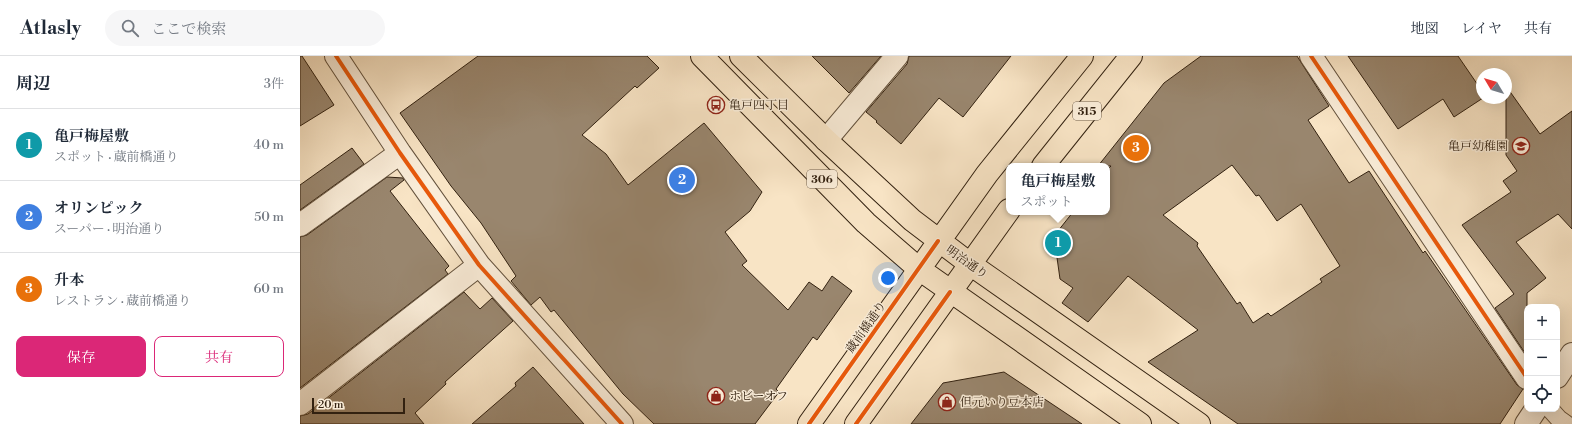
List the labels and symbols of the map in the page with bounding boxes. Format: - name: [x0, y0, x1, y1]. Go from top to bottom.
- north arrow: [1476, 68, 1512, 104]
- bus stop icon: 亀戸四丁目: [706, 95, 726, 115]
- place label: 亀戸四丁目: [729, 98, 789, 113]
- road number: 315: [1073, 102, 1101, 120]
- pin: 3: [1123, 133, 1149, 163]
- school or university icon: 亀戸幼稚園: [1511, 136, 1531, 156]
- place label: 亀戸幼稚園: [1448, 139, 1508, 154]
- pin: 2: [669, 165, 695, 195]
- road number: 306: [807, 170, 837, 188]
- pin: 1: [1045, 228, 1071, 258]
- street label: 明治通り: [943, 242, 991, 282]
- your location: [878, 268, 898, 288]
- street label: 蔵前橋通り: [843, 298, 890, 356]
- shop icon: ホビーオフ: [706, 386, 726, 406]
- place label: ホビーオフ: [729, 389, 788, 404]
- shop icon: 但元いり豆本店: [937, 392, 957, 412]
- place label: 但元いり豆本店: [960, 395, 1044, 410]
- scale bar: [312, 396, 405, 415]

